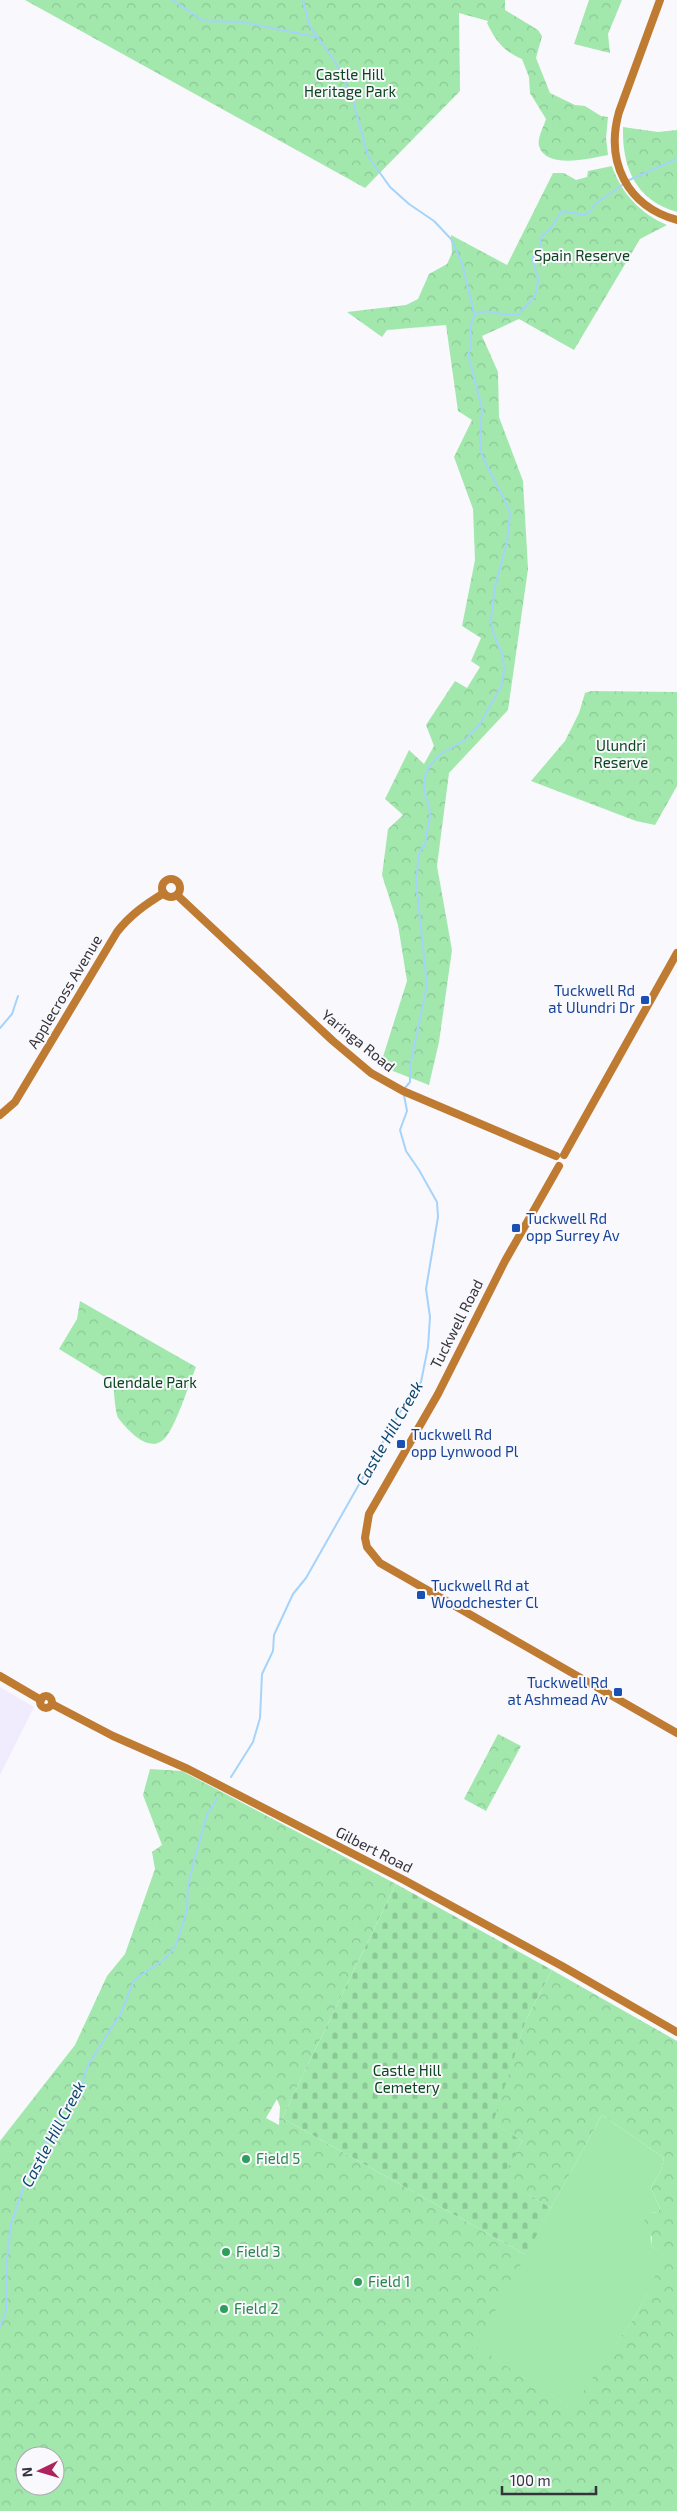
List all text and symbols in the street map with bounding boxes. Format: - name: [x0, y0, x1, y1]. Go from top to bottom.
- park label: Castle Hill Heritage Park: [304, 65, 396, 100]
- park label: Spain Reserve: [534, 246, 630, 264]
- park label: Ulundri Reserve: [594, 736, 648, 771]
- street label: Applecross Avenue: [23, 931, 105, 1052]
- place label: Tuckwell Rd at Ulundri Dr: [548, 981, 635, 1016]
- marker: Tuckwell Rd at Ulundri Dr: [639, 994, 651, 1006]
- street label: Yaringa Road: [318, 1005, 399, 1075]
- place label: Tuckwell Rd opp Surrey Av: [526, 1209, 620, 1244]
- marker: Tuckwell Rd opp Surrey Av: [510, 1222, 522, 1234]
- street label: Tuckwell Road: [426, 1276, 486, 1371]
- park label: Glendale Park: [103, 1373, 197, 1391]
- water label: Castle Hill Creek: [351, 1377, 426, 1488]
- place label: Tuckwell Rd opp Lynwood Pl: [411, 1425, 519, 1460]
- marker: Tuckwell Rd opp Lynwood Pl: [395, 1438, 407, 1450]
- place label: Tuckwell Rd at Woodchester Cl: [431, 1576, 539, 1611]
- marker: Tuckwell Rd at Woodchester Cl: [415, 1589, 427, 1601]
- place label: Tuckwell Rd at Ashmead Av: [507, 1673, 608, 1708]
- marker: Tuckwell Rd at Ashmead Av: [612, 1686, 624, 1698]
- street label: Gilbert Road: [333, 1822, 416, 1876]
- park label: Castle Hill Cemetery: [373, 2061, 442, 2096]
- water label: Castle Hill Creek: [17, 2078, 88, 2190]
- place label: Field 5: [256, 2149, 300, 2167]
- marker: Field 5: [240, 2153, 252, 2165]
- place label: Field 3: [236, 2242, 281, 2260]
- marker: Field 3: [220, 2246, 232, 2258]
- place label: Field 1: [368, 2272, 410, 2290]
- marker: Field 1: [352, 2276, 364, 2288]
- place label: Field 2: [234, 2299, 279, 2317]
- marker: Field 2: [218, 2303, 230, 2315]
- north arrow: [15, 2446, 65, 2496]
- scale bar: [502, 2464, 596, 2496]
- text: N: [18, 2466, 35, 2478]
- text: 100 m: [510, 2471, 551, 2489]

